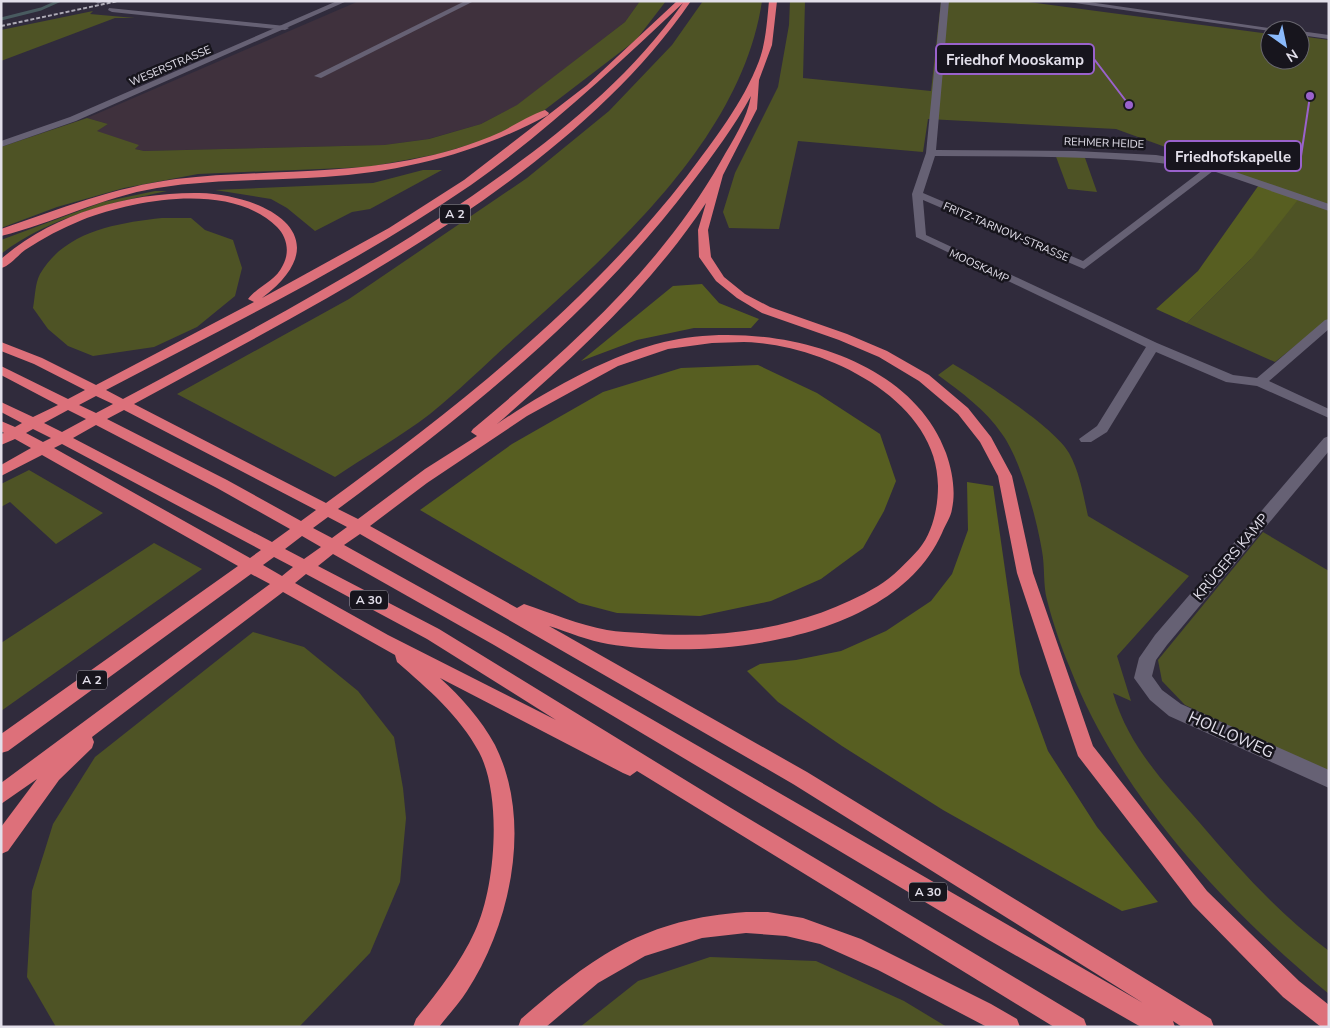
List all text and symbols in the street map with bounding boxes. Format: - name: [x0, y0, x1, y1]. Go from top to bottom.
- north arrow: [1260, 20, 1310, 70]
- street label: WESERSTRASSE: [127, 42, 213, 90]
- callout: Friedhof Mooskamp: [936, 44, 1094, 74]
- text: N: [1282, 45, 1301, 66]
- text: Friedhof Mooskamp: [946, 50, 1084, 70]
- street label: REHMER HEIDE: [1064, 134, 1144, 152]
- callout: Friedhofskapelle: [1165, 141, 1301, 171]
- text: Friedhofskapelle: [1175, 147, 1291, 167]
- street label: FRITZ-TARNOW-STRASSE: [941, 199, 1071, 265]
- road number: A 2: [440, 204, 470, 223]
- street label: MOOSKAMP: [947, 246, 1011, 286]
- street label: KRÜGERS KAMP: [1189, 510, 1273, 604]
- road number: A 30: [350, 590, 388, 610]
- road number: A 2: [77, 670, 107, 690]
- street label: HOLLOWEG: [1185, 706, 1277, 764]
- road number: A 30: [909, 882, 947, 902]

